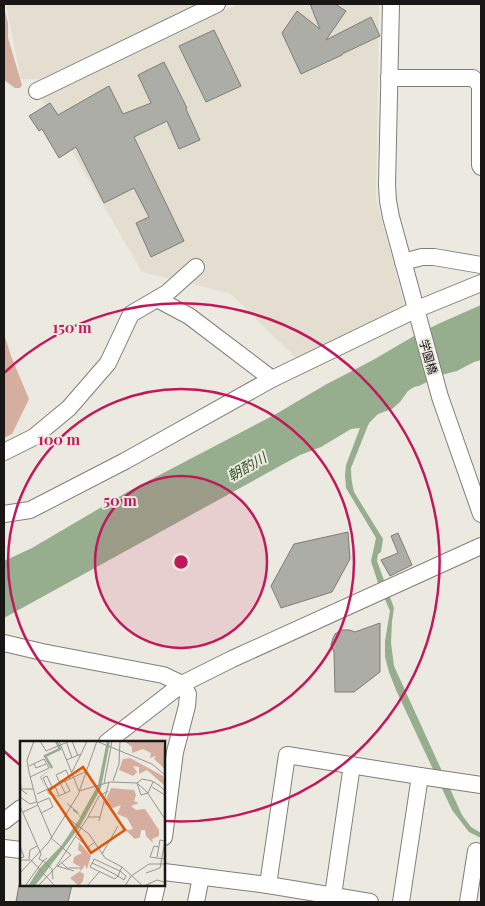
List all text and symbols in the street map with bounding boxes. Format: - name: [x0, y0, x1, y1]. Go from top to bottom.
- text: 150 m: [52, 317, 92, 337]
- street label: 学園橋: [416, 337, 442, 376]
- text: 100 m: [38, 429, 81, 449]
- water label: 朝酌川: [224, 447, 271, 485]
- text: 50 m: [103, 490, 137, 510]
- centre of rings: [172, 553, 190, 571]
- inset map: [20, 741, 165, 886]

